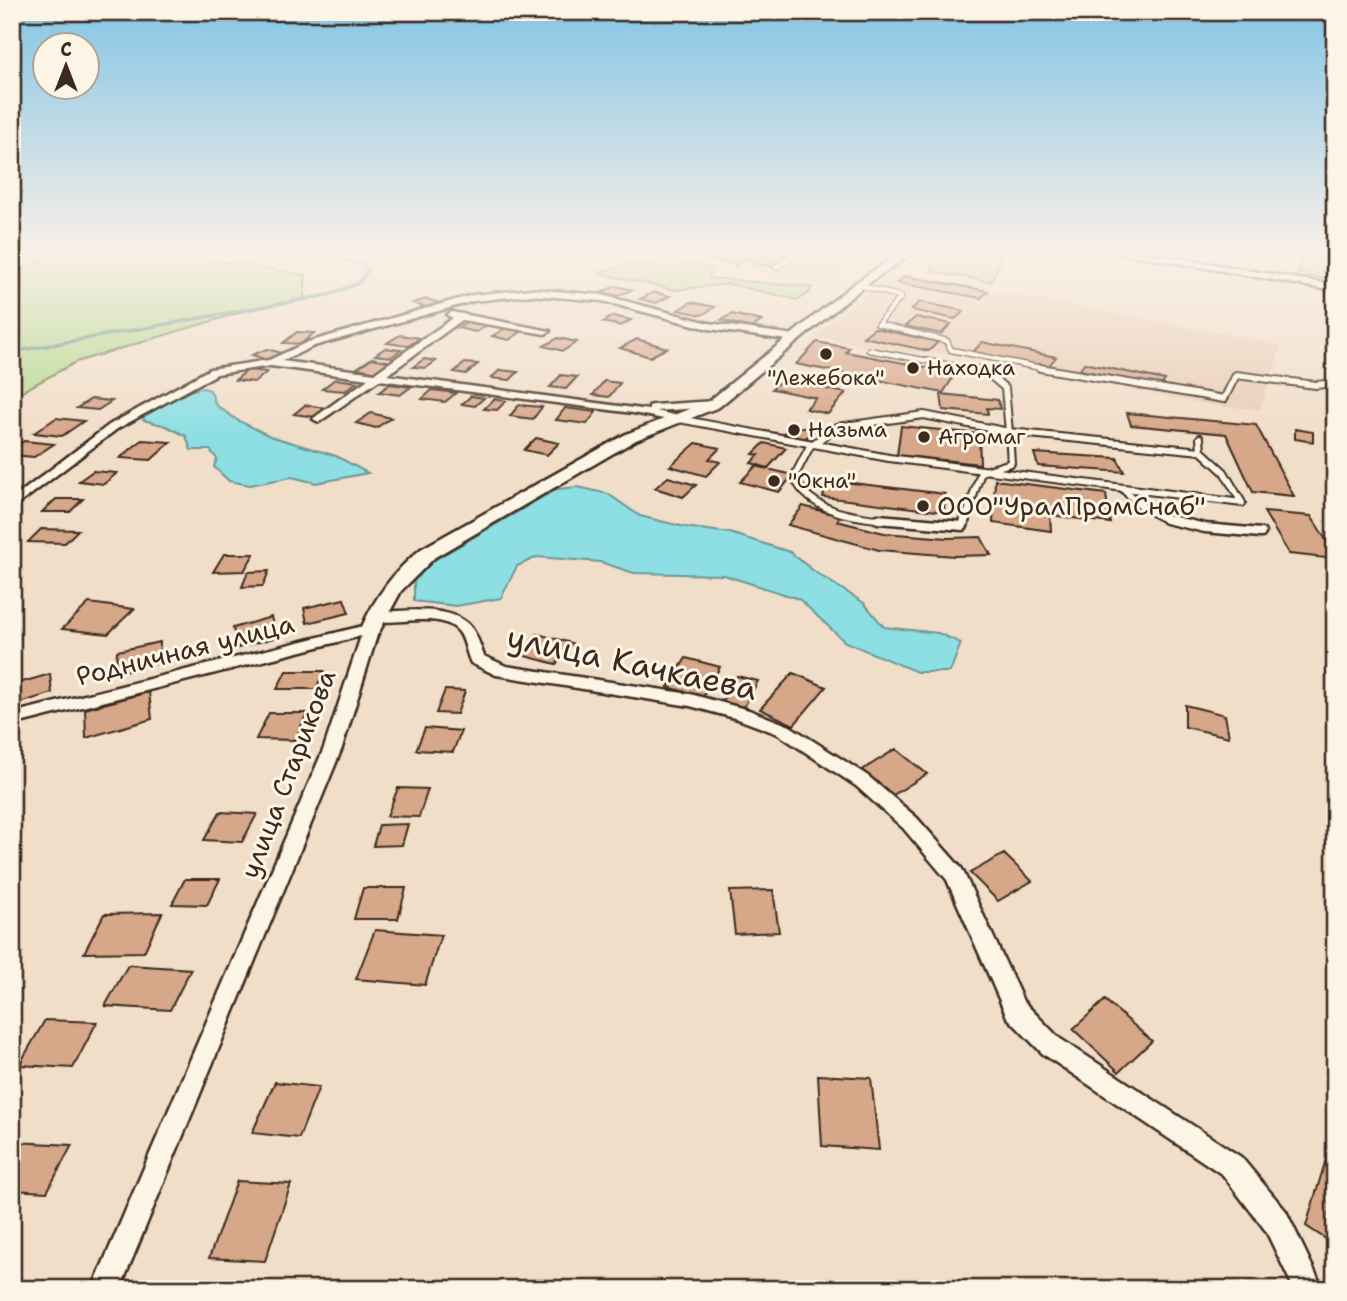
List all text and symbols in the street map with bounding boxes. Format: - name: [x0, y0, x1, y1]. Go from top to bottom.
- north arrow: [32, 32, 102, 102]
- text: С: [60, 37, 72, 62]
- marker: "Лежебока": [818, 346, 834, 362]
- place label: Находка: [927, 354, 1015, 382]
- marker: Находка: [905, 360, 921, 376]
- place label: "Лежебока": [767, 364, 885, 392]
- place label: Назьма: [808, 416, 887, 444]
- marker: Назьма: [786, 422, 802, 438]
- place label: Агромаг: [938, 423, 1026, 451]
- marker: Агромаг: [916, 429, 932, 445]
- place label: "Окна": [788, 467, 856, 495]
- marker: "Окна": [766, 473, 782, 489]
- place label: ООО"УралПромСнаб": [937, 488, 1206, 523]
- marker: ООО"УралПромСнаб": [915, 498, 931, 514]
- street label: Родничная улица: [72, 605, 298, 694]
- street label: улица Качкаева: [503, 615, 761, 710]
- street label: улица Старикова: [232, 665, 343, 883]

